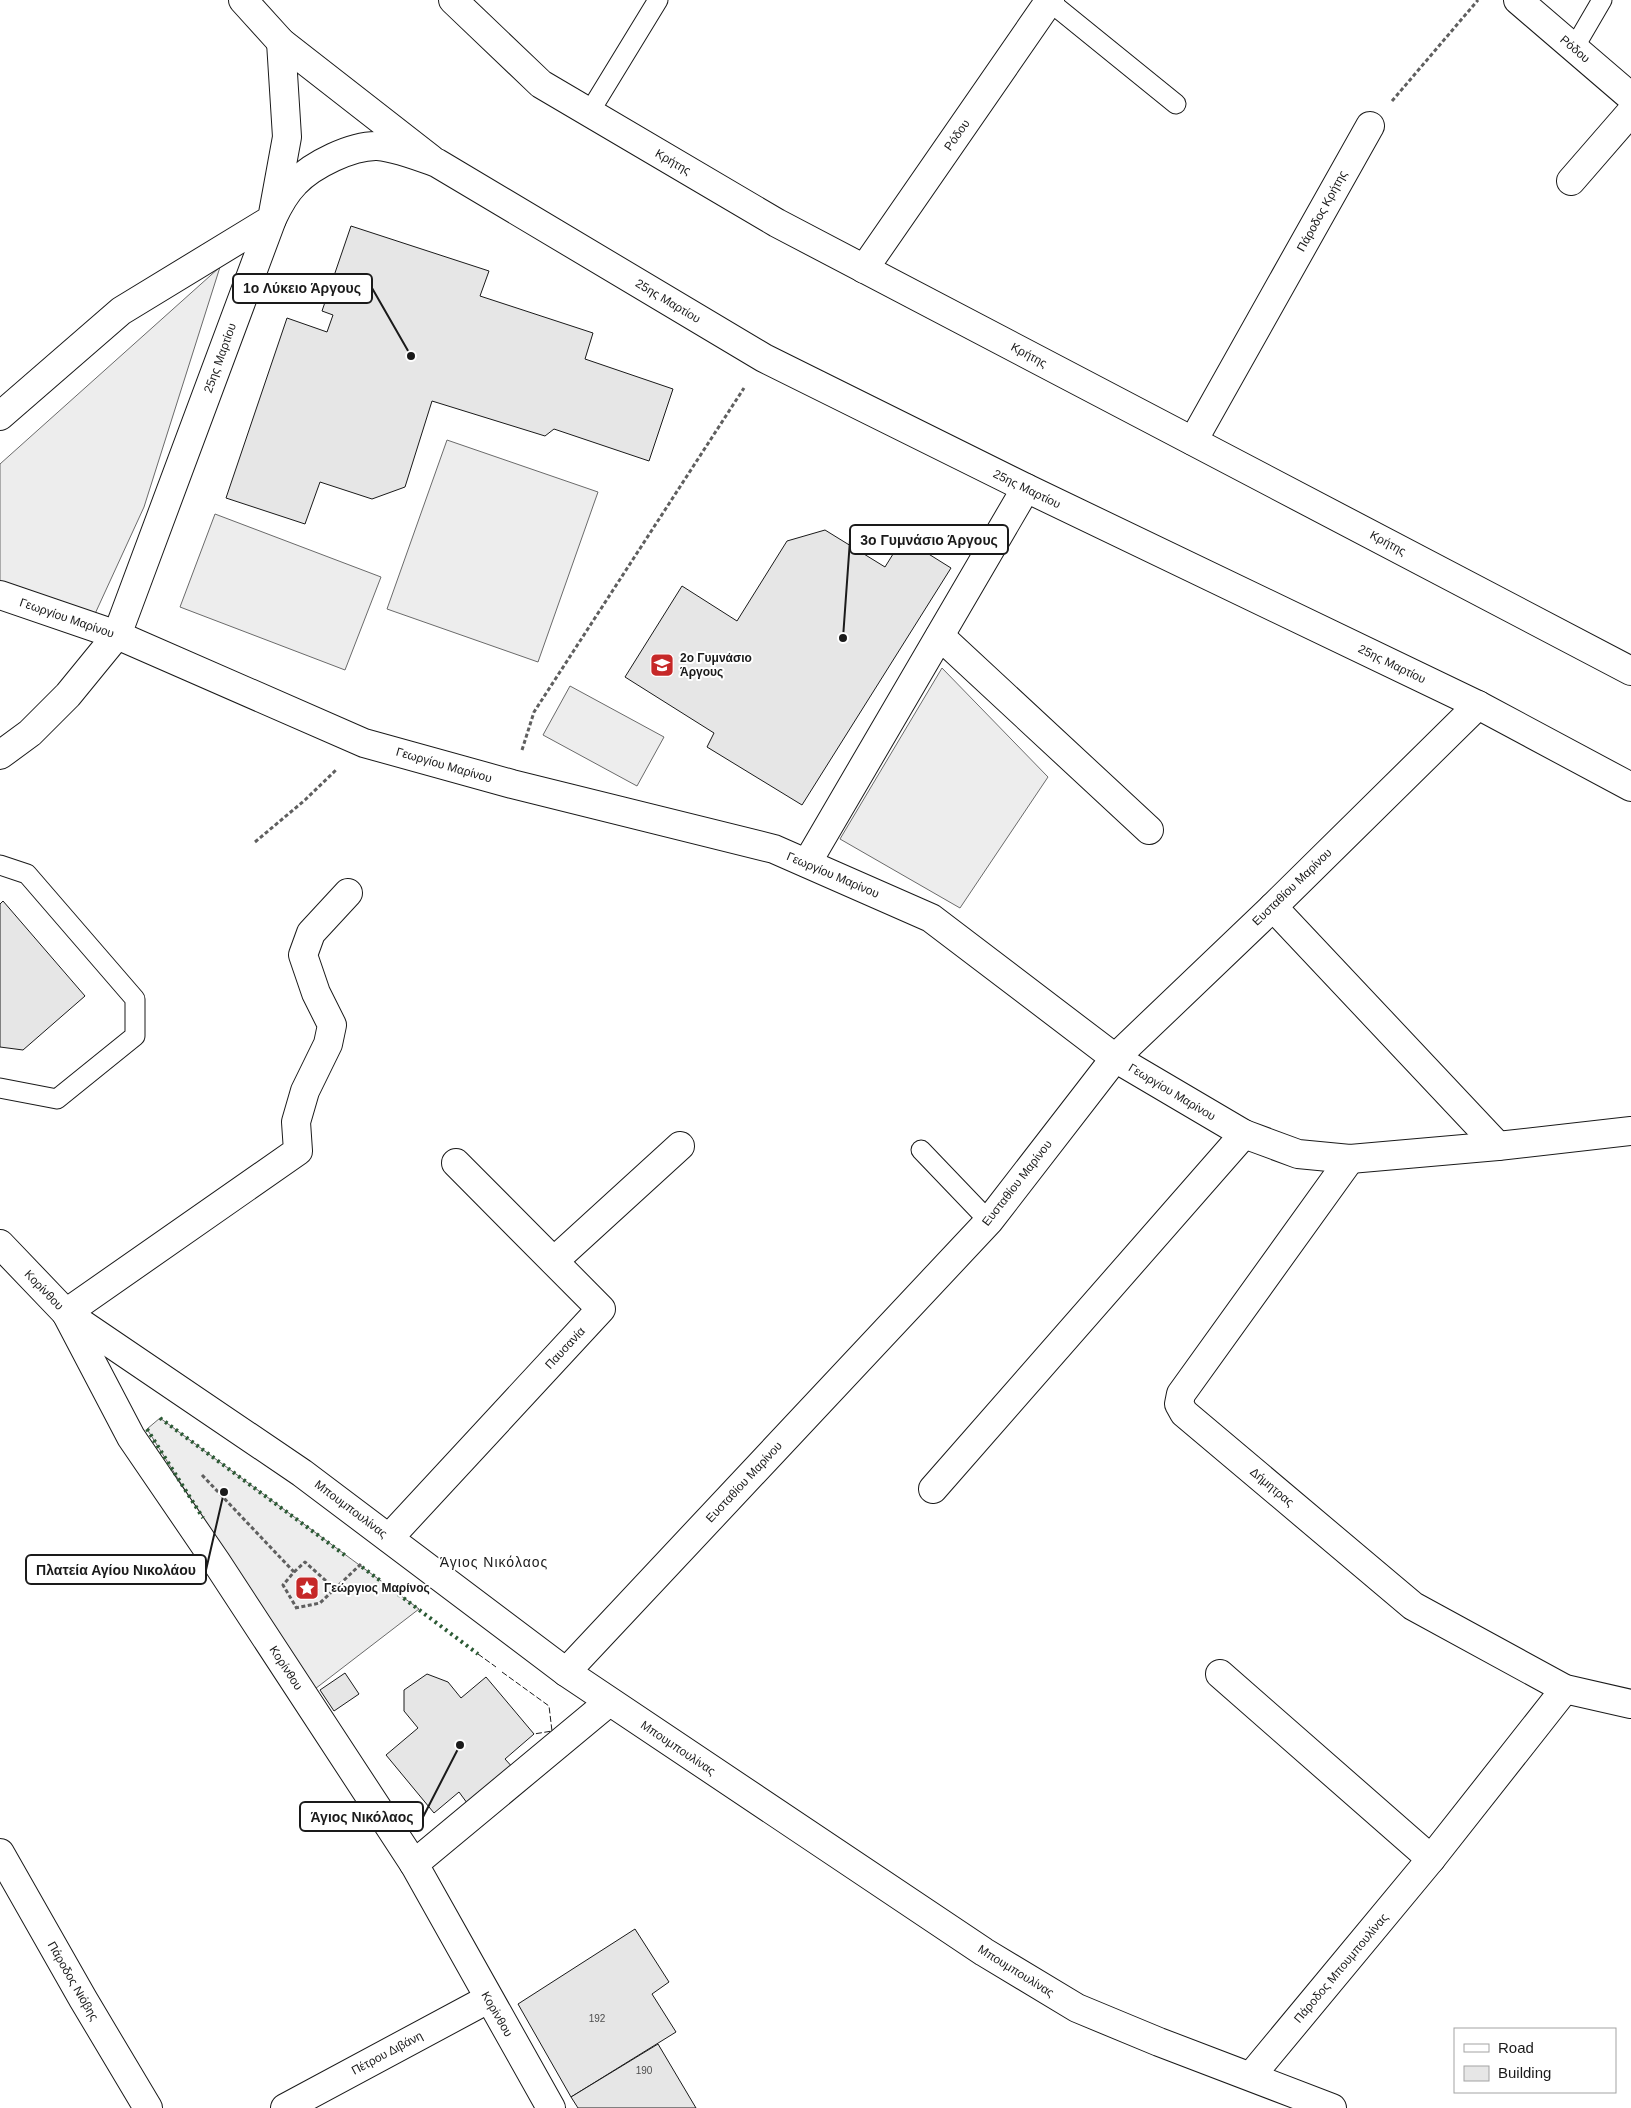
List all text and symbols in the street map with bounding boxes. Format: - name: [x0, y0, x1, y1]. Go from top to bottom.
- street label: Ρόδου: [1557, 32, 1593, 66]
- street label: Ρόδου: [941, 117, 973, 153]
- street label: Κρήτης: [653, 146, 693, 178]
- street label: Πάροδος Κρήτης: [1294, 168, 1350, 254]
- callout: 1ο Λύκειο Άργους: [233, 274, 372, 303]
- street label: 25ης Μαρτίου: [633, 276, 703, 326]
- text: 1ο Λύκειο Άργους: [243, 280, 361, 296]
- street label: 25ης Μαρτίου: [201, 321, 239, 395]
- street label: Κρήτης: [1009, 340, 1050, 370]
- street label: 25ης Μαρτίου: [991, 467, 1063, 511]
- callout: 3ο Γυμνάσιο Άργους: [850, 525, 1008, 554]
- street label: Κρήτης: [1368, 528, 1409, 558]
- text: 3ο Γυμνάσιο Άργους: [860, 532, 998, 548]
- street label: Γεωργίου Μαρίνου: [18, 595, 116, 641]
- street label: 25ης Μαρτίου: [1356, 642, 1428, 686]
- place label: 2ο Γυμνάσιο Άργους: [680, 651, 752, 679]
- school or university icon: 2ο Γυμνάσιο Άργους: [649, 652, 675, 678]
- street label: Γεωργίου Μαρίνου: [394, 745, 494, 785]
- street label: Ευσταθίου Μαρίνου: [1249, 845, 1335, 929]
- street label: Γεωργίου Μαρίνου: [785, 849, 881, 901]
- street label: Γεωργίου Μαρίνου: [1126, 1060, 1218, 1124]
- street label: Ευσταθίου Μαρίνου: [979, 1137, 1055, 1229]
- street label: Κορίνθου: [22, 1267, 66, 1313]
- street label: Παυσανία: [542, 1324, 588, 1372]
- street label: Ευσταθίου Μαρίνου: [703, 1439, 785, 1525]
- street label: Δήμητρας: [1247, 1465, 1297, 1509]
- street label: Μπουμπουλίνας: [312, 1477, 390, 1541]
- district label: Άγιος Νικόλαος: [440, 1554, 548, 1570]
- callout: Πλατεία Αγίου Νικολάου: [26, 1555, 206, 1584]
- text: Πλατεία Αγίου Νικολάου: [36, 1562, 196, 1578]
- place icon: Γεώργιος Μαρίνος: [294, 1575, 320, 1601]
- place label: Γεώργιος Μαρίνος: [324, 1581, 430, 1595]
- street label: Κορίνθου: [267, 1643, 305, 1693]
- street label: Μπουμπουλίνας: [638, 1718, 718, 1778]
- callout: Άγιος Νικόλαος: [300, 1802, 423, 1831]
- text: Άγιος Νικόλαος: [311, 1809, 413, 1825]
- street label: Πάροδος Μπουμπουλίνας: [1291, 1910, 1391, 2026]
- street label: Πάροδος Νιόβης: [45, 1939, 101, 2023]
- street label: Μπουμπουλίνας: [975, 1942, 1057, 2000]
- street label: Κορίνθου: [478, 1989, 516, 2039]
- house number: 192: [589, 2013, 606, 2024]
- street label: Πέτρου Διβάνη: [349, 2028, 425, 2078]
- legend: [1454, 2028, 1616, 2093]
- text: Road: [1498, 2039, 1534, 2056]
- text: Building: [1498, 2064, 1551, 2081]
- house number: 190: [636, 2065, 653, 2076]

